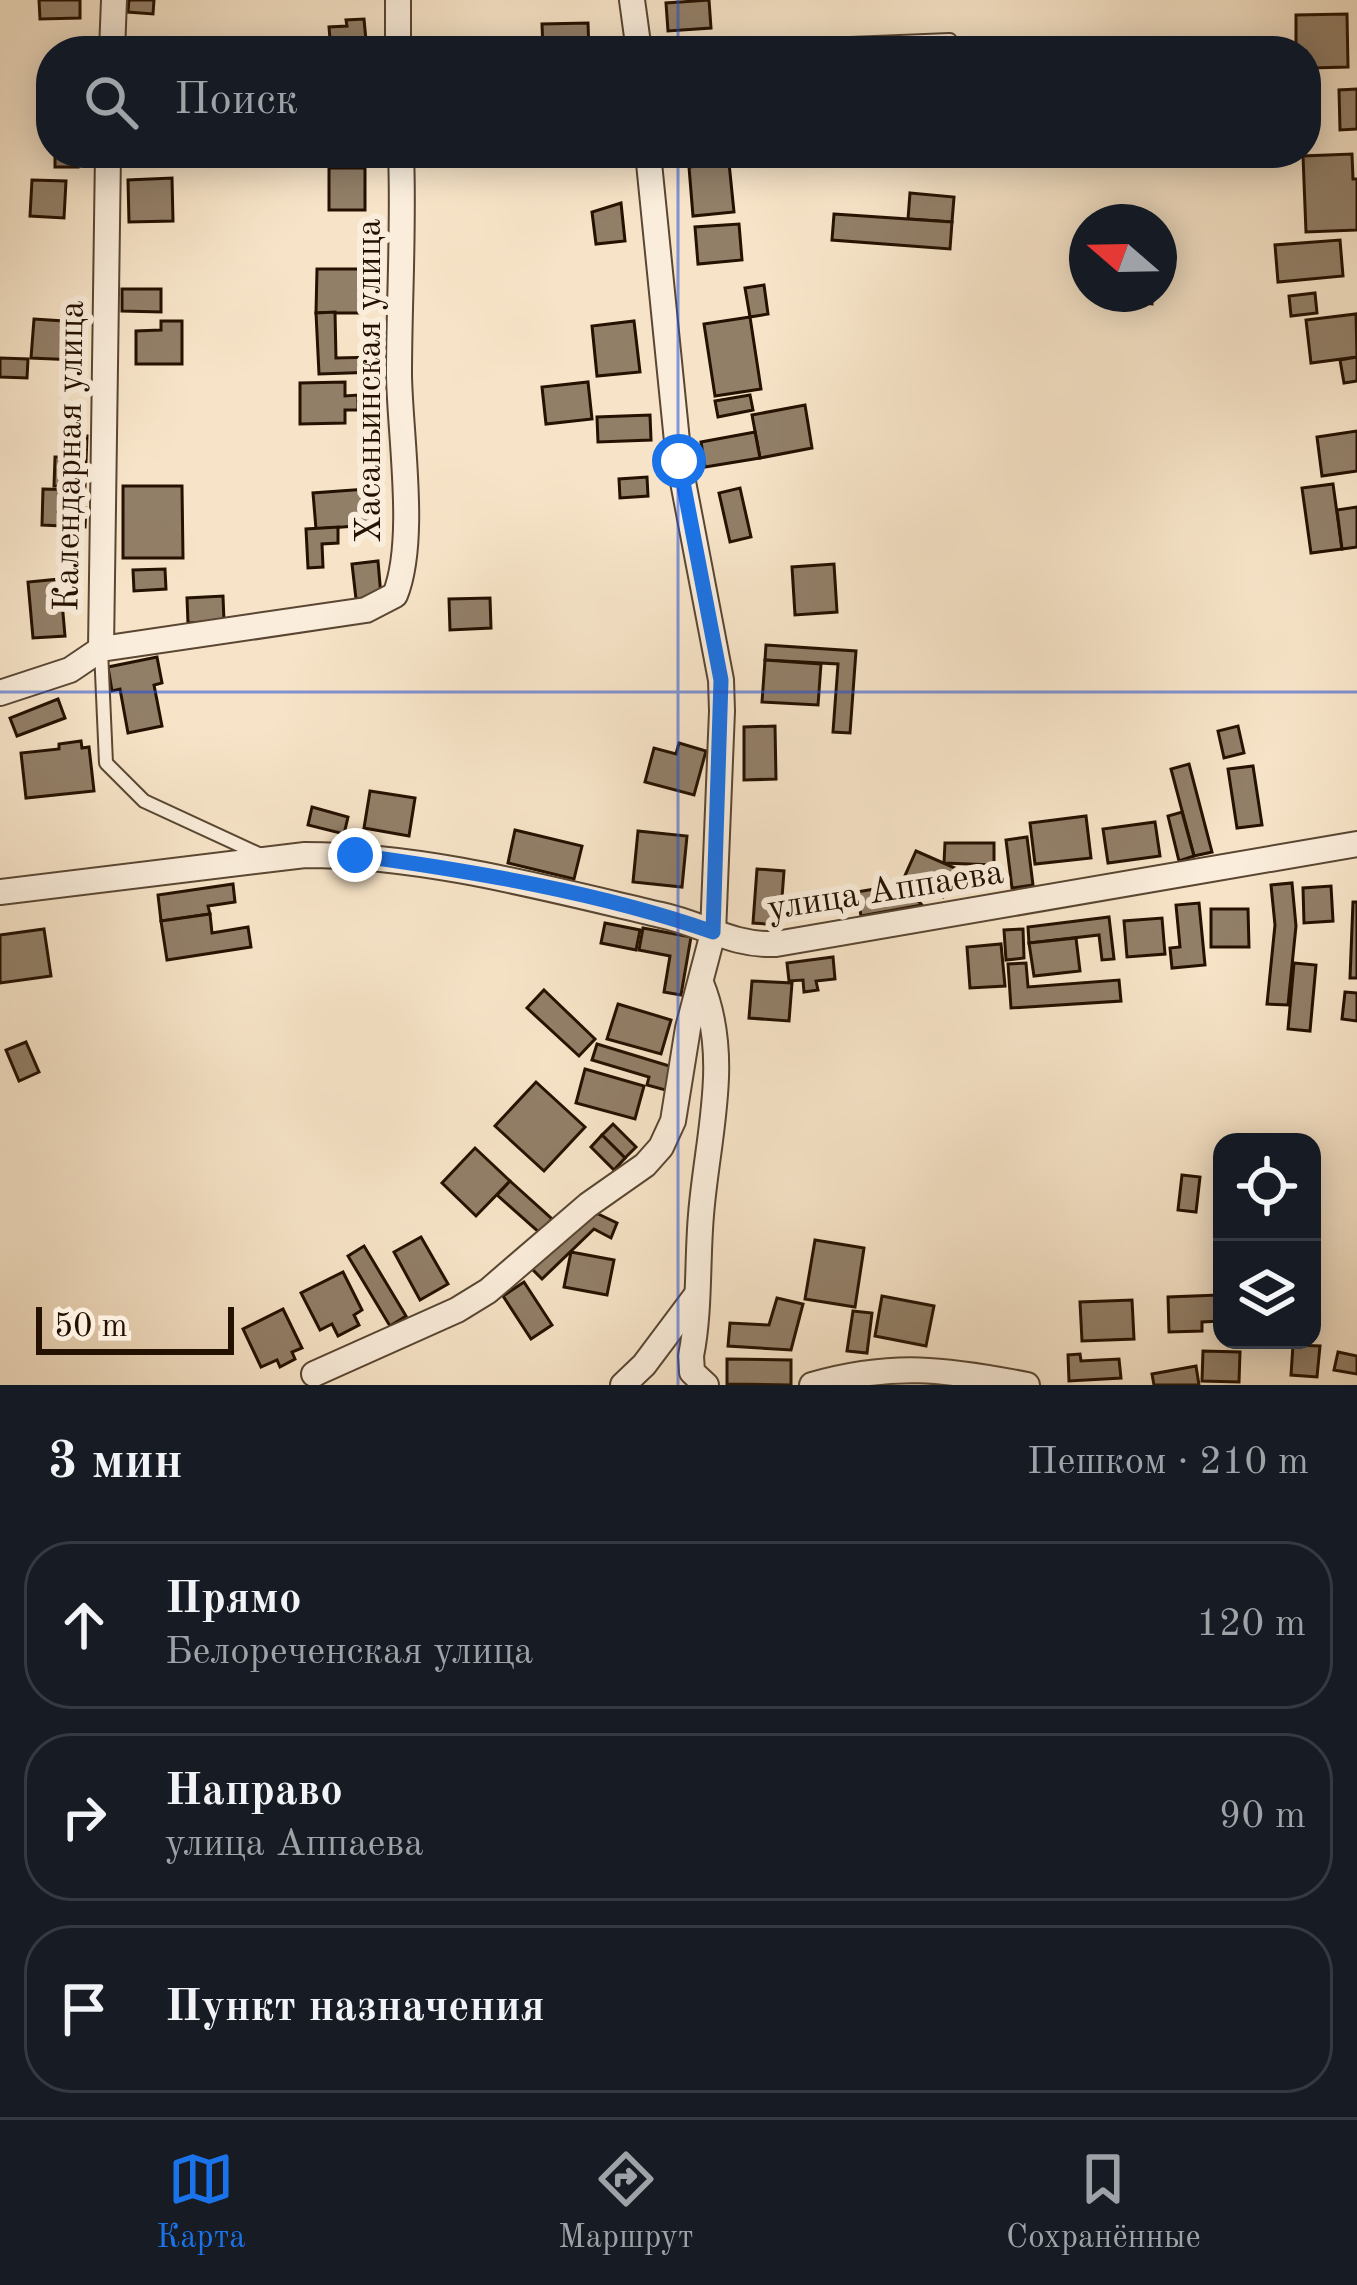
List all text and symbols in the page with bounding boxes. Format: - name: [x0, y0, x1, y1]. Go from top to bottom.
- search box: [36, 36, 1321, 168]
- icon: search: [78, 69, 144, 135]
- text: Поиск: [174, 79, 298, 124]
- north arrow: [1069, 204, 1177, 312]
- street label: Хасаньинская улица: [353, 219, 389, 543]
- street label: Календарная улица: [50, 300, 92, 612]
- route start: [652, 434, 706, 488]
- route end: [328, 828, 382, 882]
- street label: улица Аппаева: [765, 855, 1006, 928]
- map controls: [1213, 1133, 1321, 1349]
- button: locate: [1213, 1133, 1321, 1241]
- button: layers: [1213, 1241, 1321, 1349]
- scale bar: [36, 1301, 234, 1354]
- text: 50 m: [54, 1311, 128, 1344]
- text: 3 мин: [48, 1438, 183, 1489]
- text: Пешком · 210 m: [1027, 1443, 1309, 1482]
- text: Прямо: [165, 1578, 302, 1623]
- icon: ahead: [51, 1592, 117, 1658]
- text: 120 m: [1196, 1605, 1306, 1644]
- text: Белореченская улица: [165, 1633, 533, 1672]
- text: Направо: [165, 1770, 343, 1815]
- icon: right: [51, 1784, 117, 1850]
- text: 90 m: [1219, 1797, 1306, 1836]
- text: улица Аппаева: [165, 1825, 423, 1864]
- icon: arrive: [51, 1976, 117, 2042]
- text: Пункт назначения: [165, 1986, 545, 2031]
- tab: Карта: [156, 2146, 246, 2259]
- tab: Маршрут: [558, 2146, 694, 2259]
- tab: Сохранённые: [1006, 2146, 1201, 2259]

